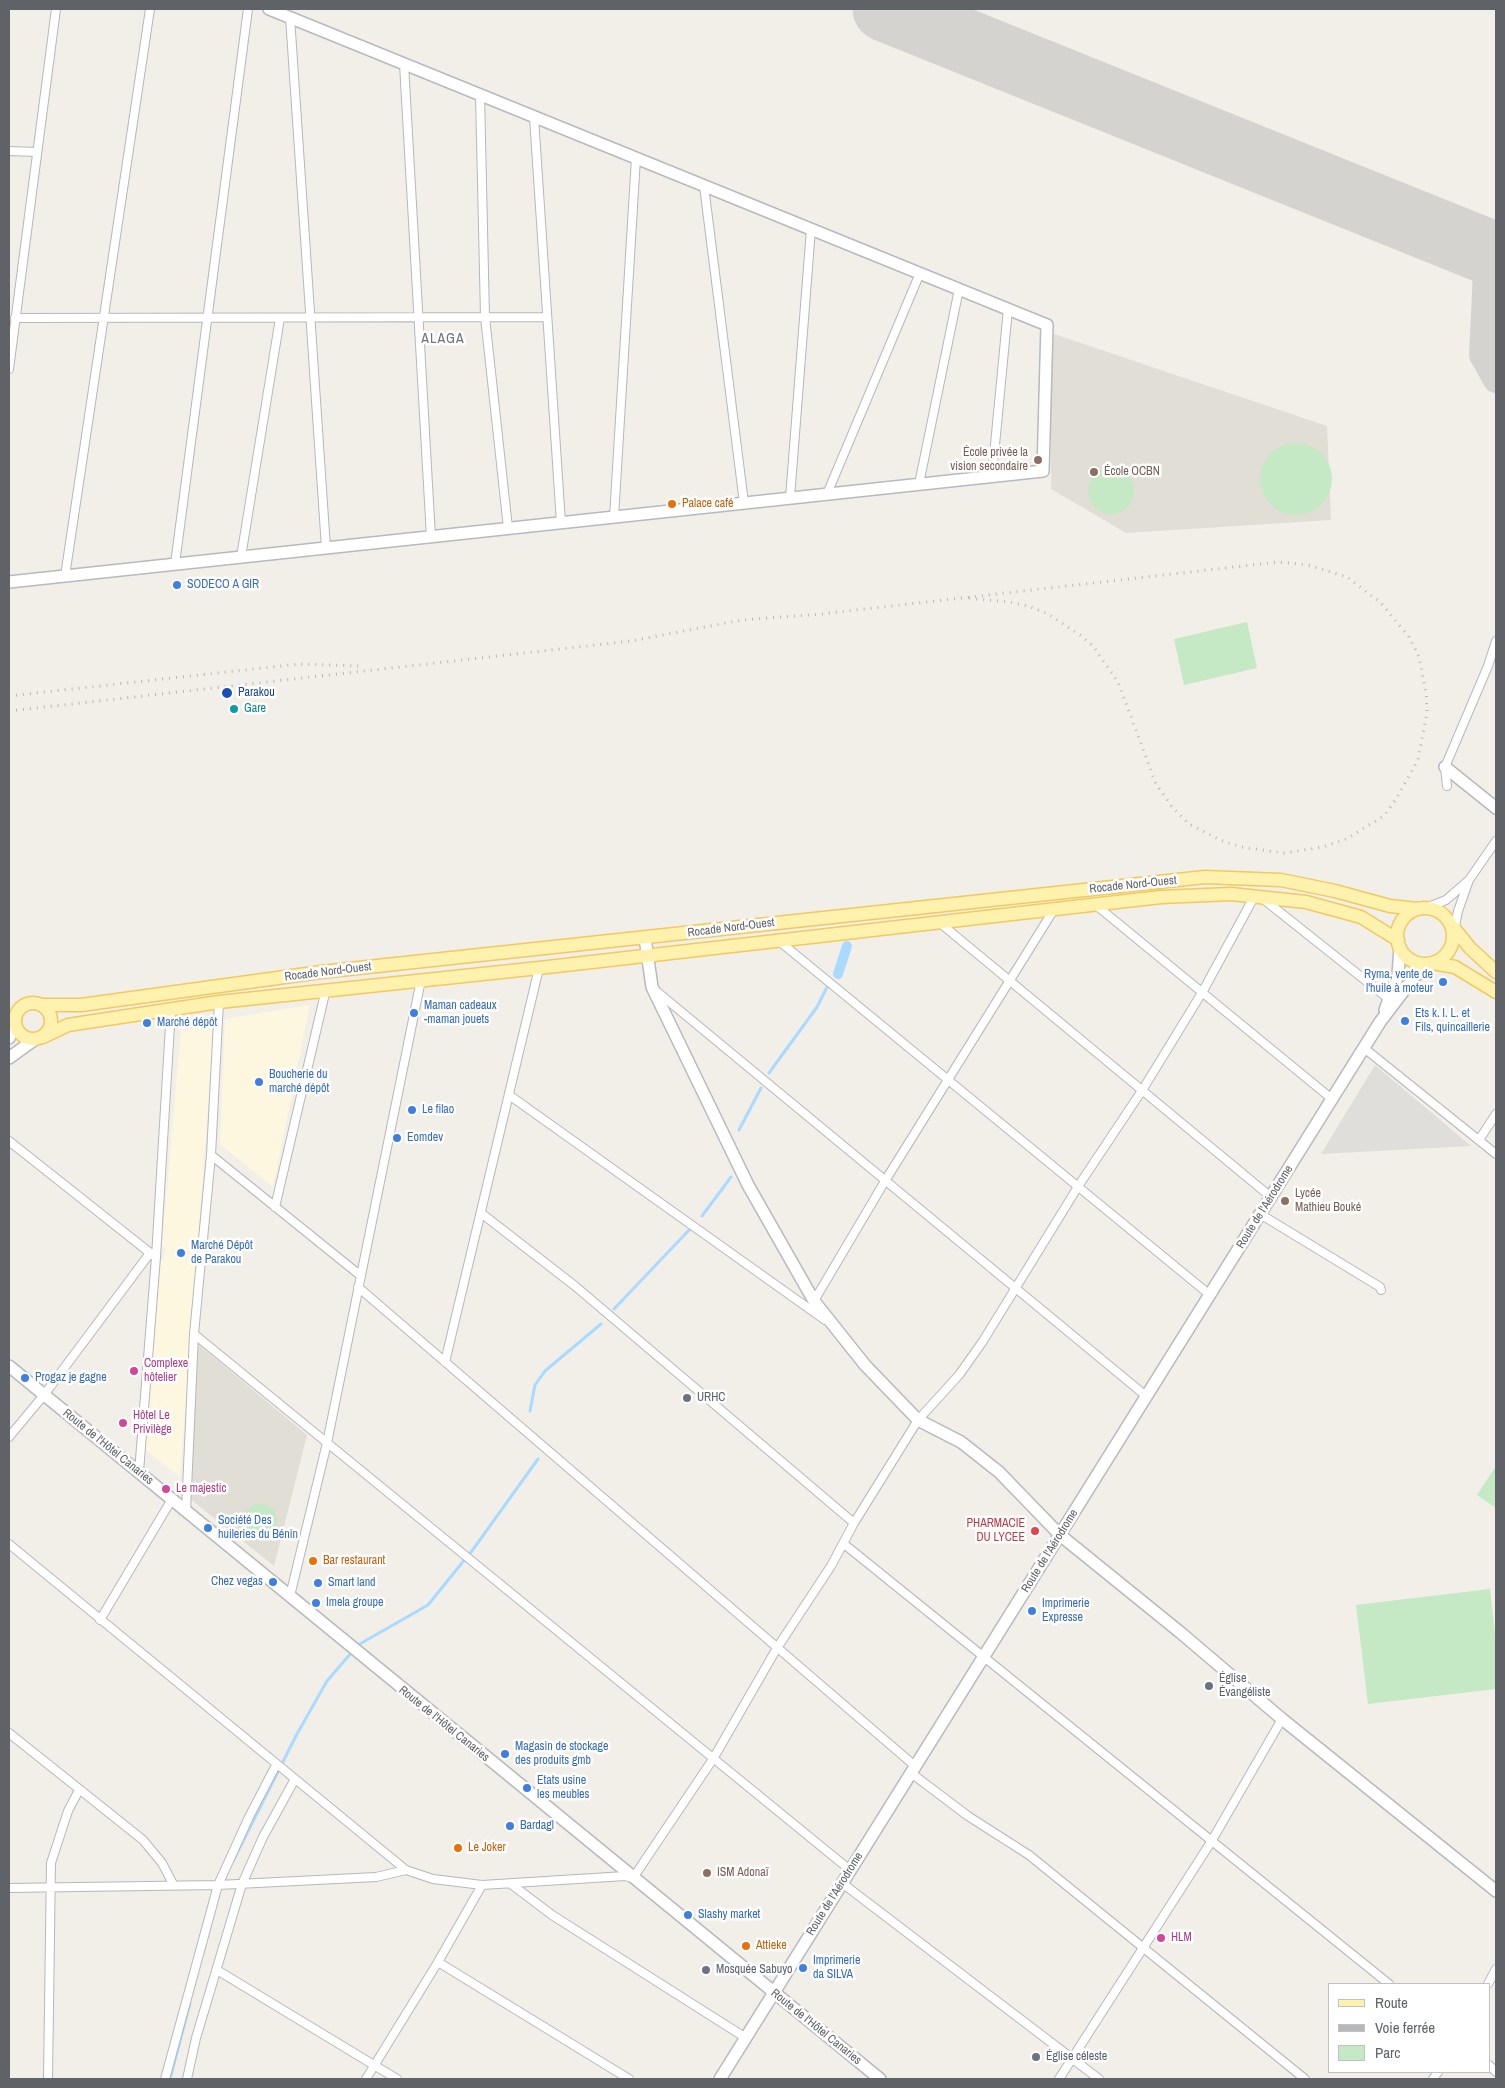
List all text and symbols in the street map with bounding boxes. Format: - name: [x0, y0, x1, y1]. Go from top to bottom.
- district label: ALAGA: [421, 331, 465, 347]
- place label: École privée la vision secondaire: [950, 446, 1028, 474]
- marker: École privée la vision secondaire: [1032, 454, 1044, 466]
- place label: École OCBN: [1104, 465, 1160, 479]
- marker: École OCBN: [1088, 466, 1100, 478]
- place label: Palace café: [682, 497, 733, 511]
- marker: Palace café: [666, 498, 678, 510]
- place label: SODECO A GIR: [187, 578, 259, 592]
- marker: SODECO A GIR: [171, 579, 183, 591]
- marker: Parakou: [220, 686, 234, 700]
- place label: Parakou: [238, 686, 275, 700]
- place label: Gare: [244, 702, 266, 716]
- marker: Gare: [228, 703, 240, 715]
- street label: Rocade Nord-Ouest: [1089, 873, 1177, 897]
- street label: Rocade Nord-Ouest: [687, 916, 775, 940]
- street label: Rocade Nord-Ouest: [284, 960, 372, 984]
- place label: Ryma, vente de l'huile à moteur: [1364, 968, 1433, 996]
- marker: Ryma, vente de l'huile à moteur: [1437, 976, 1449, 988]
- place label: Maman cadeaux -maman jouets: [424, 999, 497, 1027]
- marker: Maman cadeaux -maman jouets: [408, 1007, 420, 1019]
- place label: Ets k. I. L. et Fils, quincaillerie: [1415, 1007, 1490, 1035]
- marker: Ets k. I. L. et Fils, quincaillerie: [1399, 1015, 1411, 1027]
- place label: Marché dépôt: [157, 1016, 217, 1030]
- marker: Marché dépôt: [141, 1017, 153, 1029]
- place label: Boucherie du marché dépôt: [269, 1068, 329, 1096]
- marker: Boucherie du marché dépôt: [253, 1076, 265, 1088]
- place label: Le filao: [422, 1103, 454, 1117]
- marker: Le filao: [406, 1104, 418, 1116]
- place label: Eomdev: [407, 1131, 443, 1145]
- marker: Eomdev: [391, 1132, 403, 1144]
- street label: Route de l'Aérodrome: [1234, 1163, 1296, 1251]
- place label: Lycée Mathieu Bouké: [1295, 1187, 1361, 1215]
- marker: Lycée Mathieu Bouké: [1279, 1195, 1291, 1207]
- place label: Marché Dépôt de Parakou: [191, 1239, 253, 1267]
- marker: Marché Dépôt de Parakou: [175, 1247, 187, 1259]
- place label: Complexe hôtelier: [144, 1357, 188, 1385]
- marker: Complexe hôtelier: [128, 1365, 140, 1377]
- place label: Progaz je gagne: [35, 1371, 107, 1385]
- marker: Progaz je gagne: [19, 1372, 31, 1384]
- place label: URHC: [697, 1391, 725, 1405]
- marker: URHC: [681, 1392, 693, 1404]
- street label: Route de l'Hôtel Canaries: [60, 1406, 156, 1488]
- place label: Hôtel Le Privilège: [133, 1409, 172, 1437]
- marker: Hôtel Le Privilège: [117, 1417, 129, 1429]
- place label: Le majestic: [176, 1482, 226, 1496]
- marker: Le majestic: [160, 1483, 172, 1495]
- street label: Route de l'Aérodrome: [1019, 1507, 1081, 1595]
- place label: Société Des huileries du Bénin: [218, 1514, 298, 1542]
- place label: PHARMACIE DU LYCEE: [967, 1517, 1025, 1545]
- marker: Société Des huileries du Bénin: [202, 1522, 214, 1534]
- marker: PHARMACIE DU LYCEE: [1029, 1525, 1041, 1537]
- place label: Bar restaurant: [323, 1554, 385, 1568]
- marker: Bar restaurant: [307, 1555, 319, 1567]
- place label: Chez vegas: [211, 1575, 263, 1589]
- marker: Chez vegas: [267, 1576, 279, 1588]
- place label: Smart land: [328, 1576, 376, 1590]
- marker: Smart land: [312, 1577, 324, 1589]
- place label: Imela groupe: [326, 1596, 383, 1610]
- marker: Imela groupe: [310, 1597, 322, 1609]
- place label: Imprimerie Expresse: [1042, 1597, 1090, 1625]
- marker: Imprimerie Expresse: [1026, 1605, 1038, 1617]
- place label: Église Évangéliste: [1219, 1672, 1270, 1700]
- marker: Église Évangéliste: [1203, 1680, 1215, 1692]
- street label: Route de l'Hôtel Canaries: [396, 1683, 492, 1765]
- place label: Magasin de stockage des produits gmb: [515, 1740, 609, 1768]
- marker: Magasin de stockage des produits gmb: [499, 1748, 511, 1760]
- place label: Etats usine les meubles: [537, 1774, 589, 1802]
- marker: Etats usine les meubles: [521, 1782, 533, 1794]
- place label: Bardagl: [520, 1819, 554, 1833]
- marker: Bardagl: [504, 1820, 516, 1832]
- place label: Le Joker: [468, 1841, 506, 1855]
- marker: Le Joker: [452, 1842, 464, 1854]
- street label: Route de l'Aérodrome: [804, 1850, 866, 1938]
- place label: ISM Adonaï: [717, 1866, 768, 1880]
- marker: ISM Adonaï: [701, 1867, 713, 1879]
- place label: Slashy market: [698, 1908, 760, 1922]
- marker: Slashy market: [682, 1909, 694, 1921]
- place label: HLM: [1171, 1931, 1192, 1945]
- marker: HLM: [1155, 1932, 1167, 1944]
- place label: Attieke: [756, 1939, 787, 1953]
- marker: Attieke: [740, 1940, 752, 1952]
- place label: Imprimerie da SILVA: [813, 1954, 861, 1982]
- marker: Imprimerie da SILVA: [797, 1962, 809, 1974]
- place label: Mosquée Sabuyo: [716, 1963, 793, 1977]
- marker: Mosquée Sabuyo: [700, 1964, 712, 1976]
- legend: [1328, 1983, 1490, 2073]
- street label: Route de l'Hôtel Canaries: [768, 1986, 864, 2068]
- text: Route: [1375, 1992, 1408, 2013]
- text: Voie ferrée: [1375, 2017, 1435, 2038]
- text: Parc: [1375, 2042, 1400, 2063]
- place label: Église céleste: [1046, 2050, 1107, 2064]
- marker: Église céleste: [1030, 2051, 1042, 2063]

